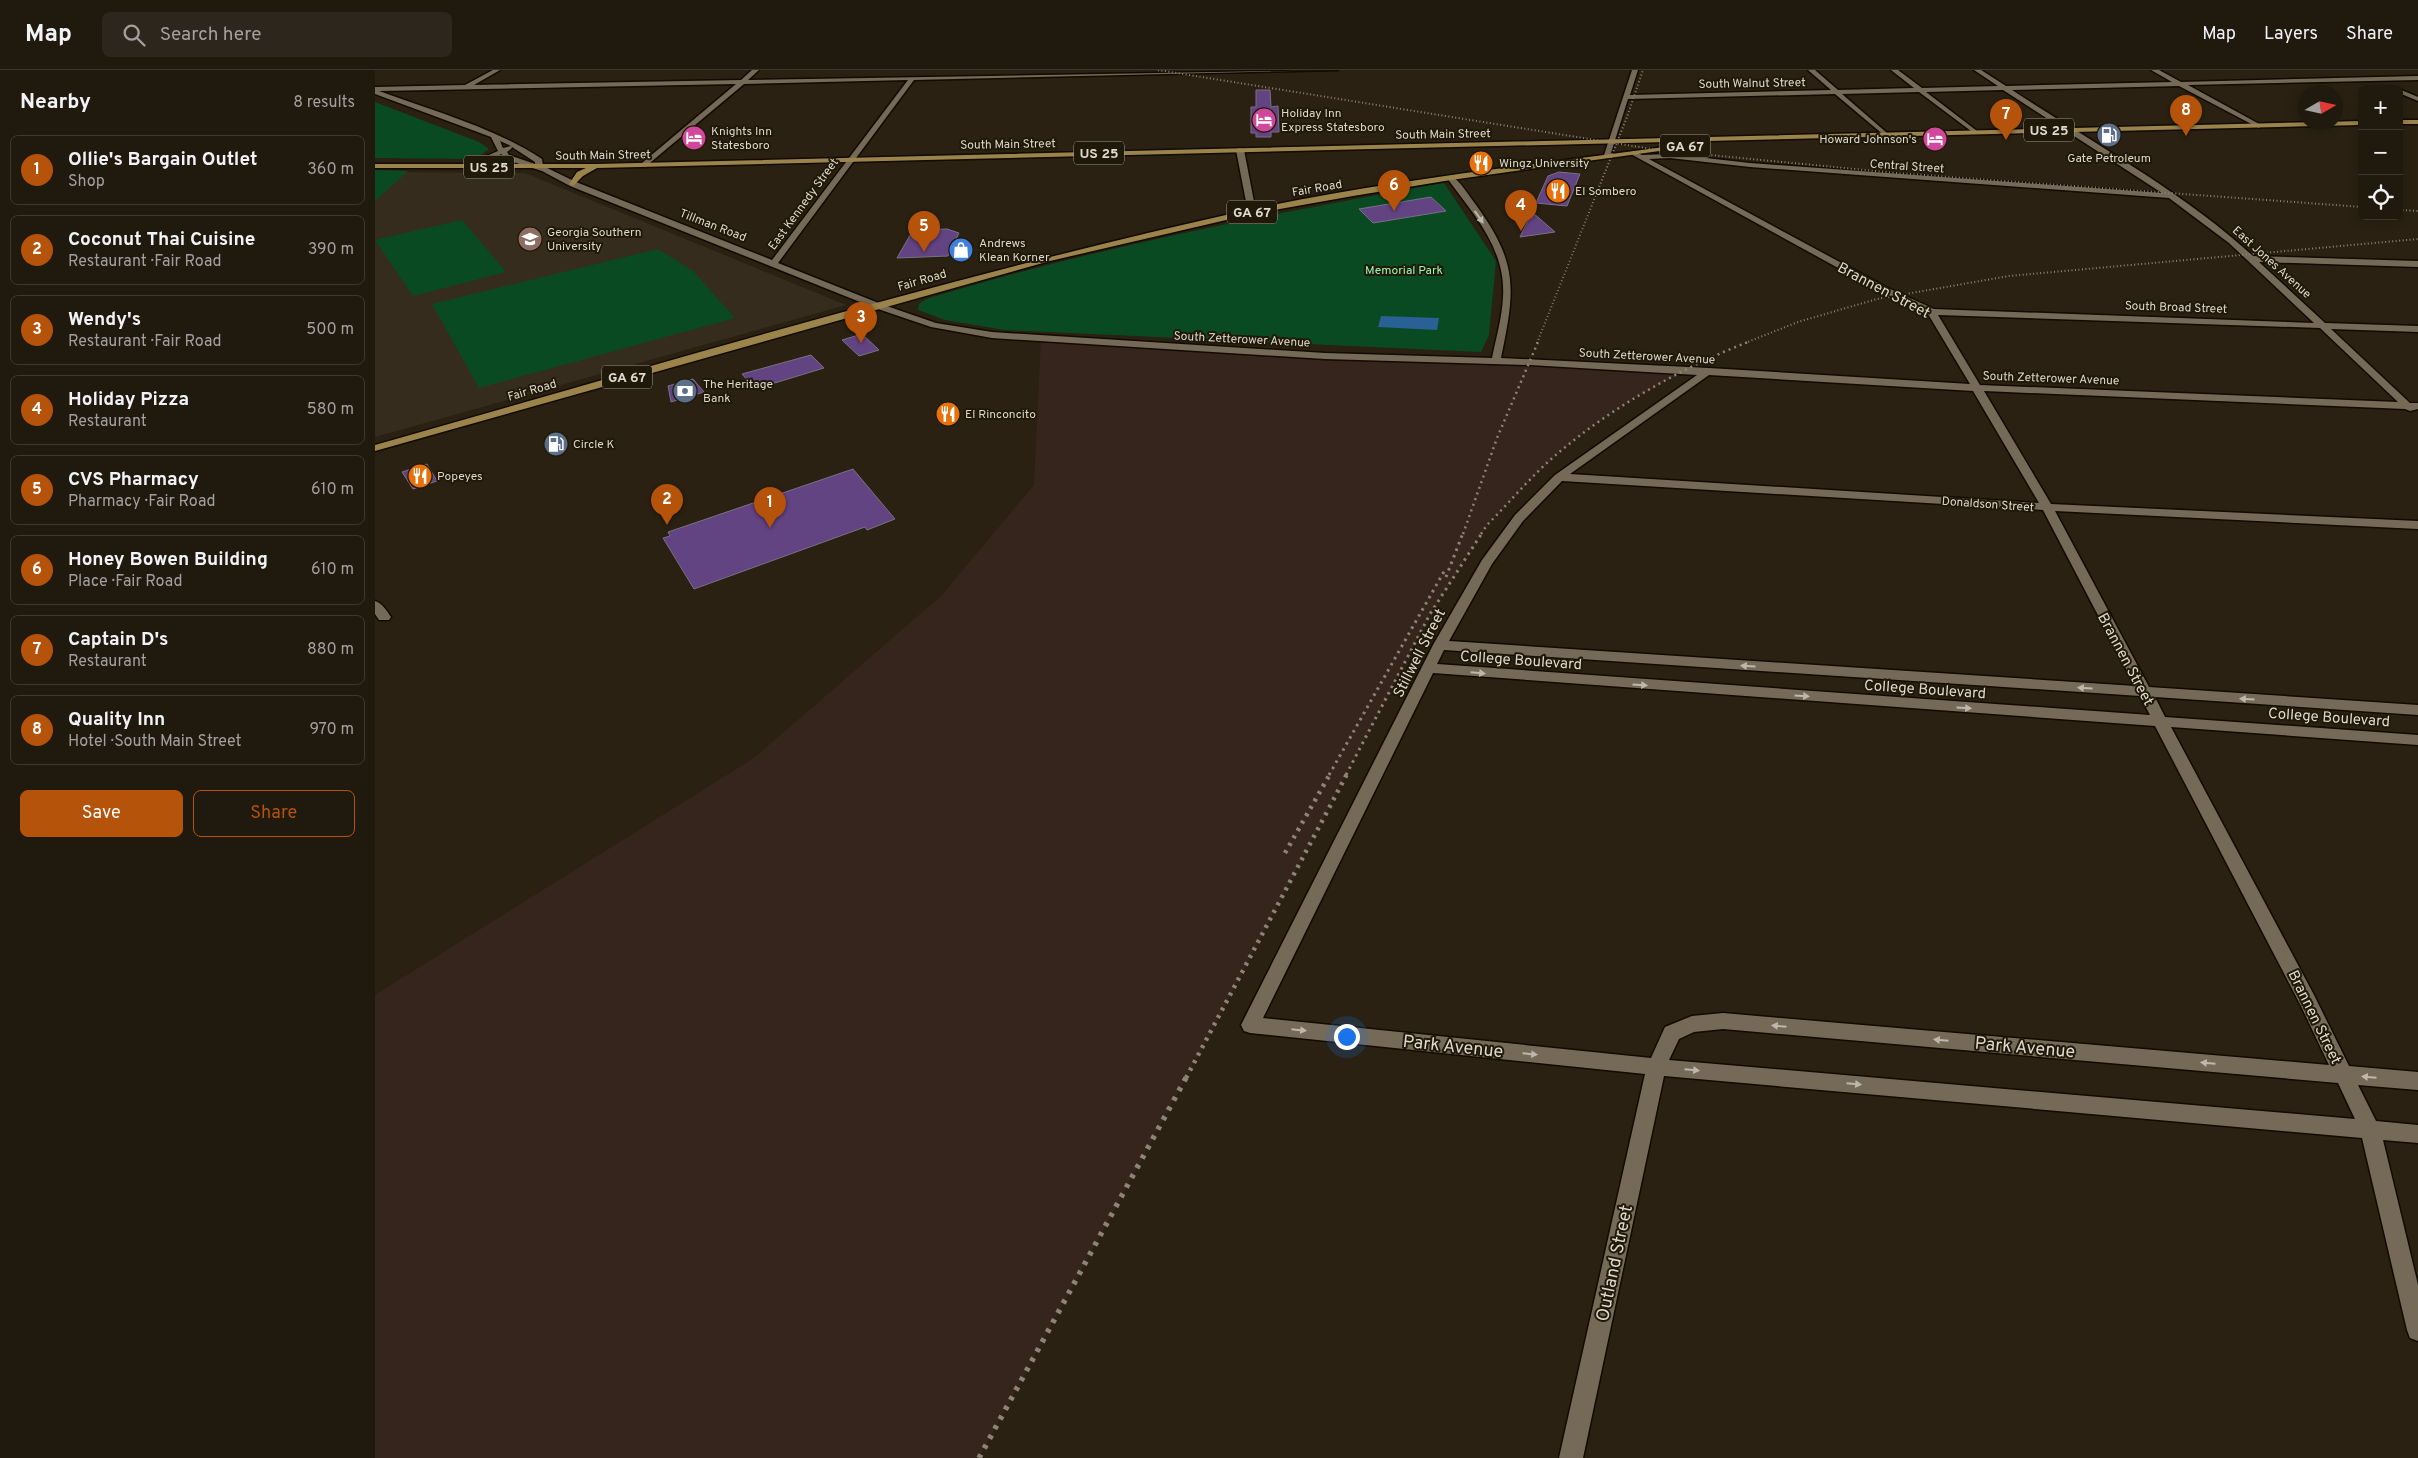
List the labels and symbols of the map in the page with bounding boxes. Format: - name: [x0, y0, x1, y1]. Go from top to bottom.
- street label: South Walnut Street: [1698, 75, 1806, 93]
- north arrow: [2298, 85, 2343, 130]
- pin: 8: [2170, 95, 2202, 136]
- pin: 7: [1990, 99, 2022, 140]
- place label: Holiday Inn Express Statesboro: [1281, 106, 1385, 136]
- hotel icon: Holiday Inn Express Statesboro: [1251, 107, 1277, 133]
- road number: US 25: [2024, 118, 2074, 142]
- fuel station icon: Gate Petroleum: [2096, 122, 2122, 148]
- place label: Knights Inn Statesboro: [711, 124, 772, 154]
- hotel icon: Knights Inn Statesboro: [681, 125, 707, 151]
- street label: South Main Street: [1395, 126, 1491, 144]
- hotel icon: Howard Johnson's: [1922, 126, 1948, 152]
- place label: Howard Johnson's: [1819, 132, 1917, 148]
- road number: GA 67: [1660, 134, 1710, 158]
- street label: South Main Street: [960, 136, 1056, 154]
- road number: US 25: [1074, 142, 1124, 165]
- street label: South Main Street: [555, 147, 651, 165]
- restaurant icon: Wingz University: [1468, 150, 1494, 176]
- place label: Gate Petroleum: [2067, 151, 2151, 167]
- road number: US 25: [464, 155, 514, 178]
- street label: East Kennedy Street: [765, 155, 843, 254]
- place label: Wingz University: [1499, 156, 1589, 172]
- street label: Central Street: [1869, 156, 1945, 178]
- pin: 6: [1378, 170, 1410, 211]
- street label: Fair Road: [1291, 177, 1343, 201]
- restaurant icon: El Sombero: [1545, 178, 1571, 204]
- place label: El Sombero: [1575, 184, 1637, 200]
- pin: 4: [1505, 190, 1537, 231]
- road number: GA 67: [1227, 200, 1277, 224]
- street label: Tillman Road: [677, 206, 748, 246]
- pin: 5: [908, 211, 940, 252]
- one-way arrow: [1474, 211, 1484, 224]
- street label: East Jones Avenue: [2229, 223, 2314, 302]
- place label: Georgia Southern University: [547, 225, 641, 255]
- school or university icon: Georgia Southern University: [517, 226, 543, 252]
- place label: Andrews Klean Korner: [979, 236, 1050, 266]
- shop icon: Andrews Klean Korner: [948, 237, 974, 263]
- street label: Brannen Street: [1834, 259, 1933, 324]
- park label: Memorial Park: [1365, 263, 1443, 279]
- street label: Fair Road: [896, 266, 949, 296]
- street label: South Broad Street: [2124, 298, 2227, 318]
- pin: 3: [845, 302, 877, 343]
- street label: South Zetterower Avenue: [1173, 328, 1311, 352]
- street label: South Zetterower Avenue: [1578, 345, 1716, 369]
- road number: GA 67: [602, 366, 652, 388]
- street label: South Zetterower Avenue: [1982, 369, 2120, 389]
- street label: Fair Road: [506, 376, 559, 406]
- place label: The Heritage Bank: [703, 377, 773, 407]
- bank icon: The Heritage Bank: [672, 378, 698, 404]
- restaurant icon: El Rinconcito: [935, 401, 961, 427]
- place label: El Rinconcito: [965, 407, 1036, 423]
- fuel station icon: Circle K: [543, 431, 569, 457]
- place label: Circle K: [573, 437, 615, 453]
- restaurant icon: Popeyes: [407, 463, 433, 489]
- place label: Popeyes: [437, 469, 483, 485]
- pin: 2: [651, 484, 683, 525]
- pin: 1: [754, 487, 786, 528]
- street label: Donaldson Street: [1941, 494, 2035, 516]
- street label: Stillwell Street: [1390, 606, 1451, 701]
- street label: Brannen Street: [2092, 610, 2157, 709]
- street label: College Boulevard: [1459, 648, 1582, 675]
- one-way arrow: [1740, 661, 1756, 669]
- one-way arrow: [1470, 669, 1486, 677]
- street label: College Boulevard: [1863, 677, 1986, 704]
- one-way arrow: [1632, 681, 1648, 689]
- one-way arrow: [2077, 683, 2093, 691]
- one-way arrow: [1794, 693, 1810, 701]
- one-way arrow: [2239, 694, 2255, 702]
- one-way arrow: [1956, 704, 1972, 712]
- street label: College Boulevard: [2267, 705, 2390, 732]
- street label: Brannen Street: [2283, 968, 2345, 1068]
- one-way arrow: [1771, 1021, 1787, 1029]
- your location: [1334, 1024, 1360, 1050]
- one-way arrow: [1291, 1026, 1307, 1034]
- street label: Park Avenue: [1401, 1031, 1504, 1064]
- street label: Park Avenue: [1974, 1033, 2076, 1064]
- one-way arrow: [1933, 1036, 1949, 1044]
- one-way arrow: [1522, 1050, 1538, 1058]
- one-way arrow: [2199, 1059, 2215, 1067]
- one-way arrow: [1684, 1067, 1700, 1075]
- one-way arrow: [2361, 1073, 2377, 1081]
- one-way arrow: [1846, 1081, 1862, 1089]
- street label: Outland Street: [1592, 1203, 1639, 1324]

